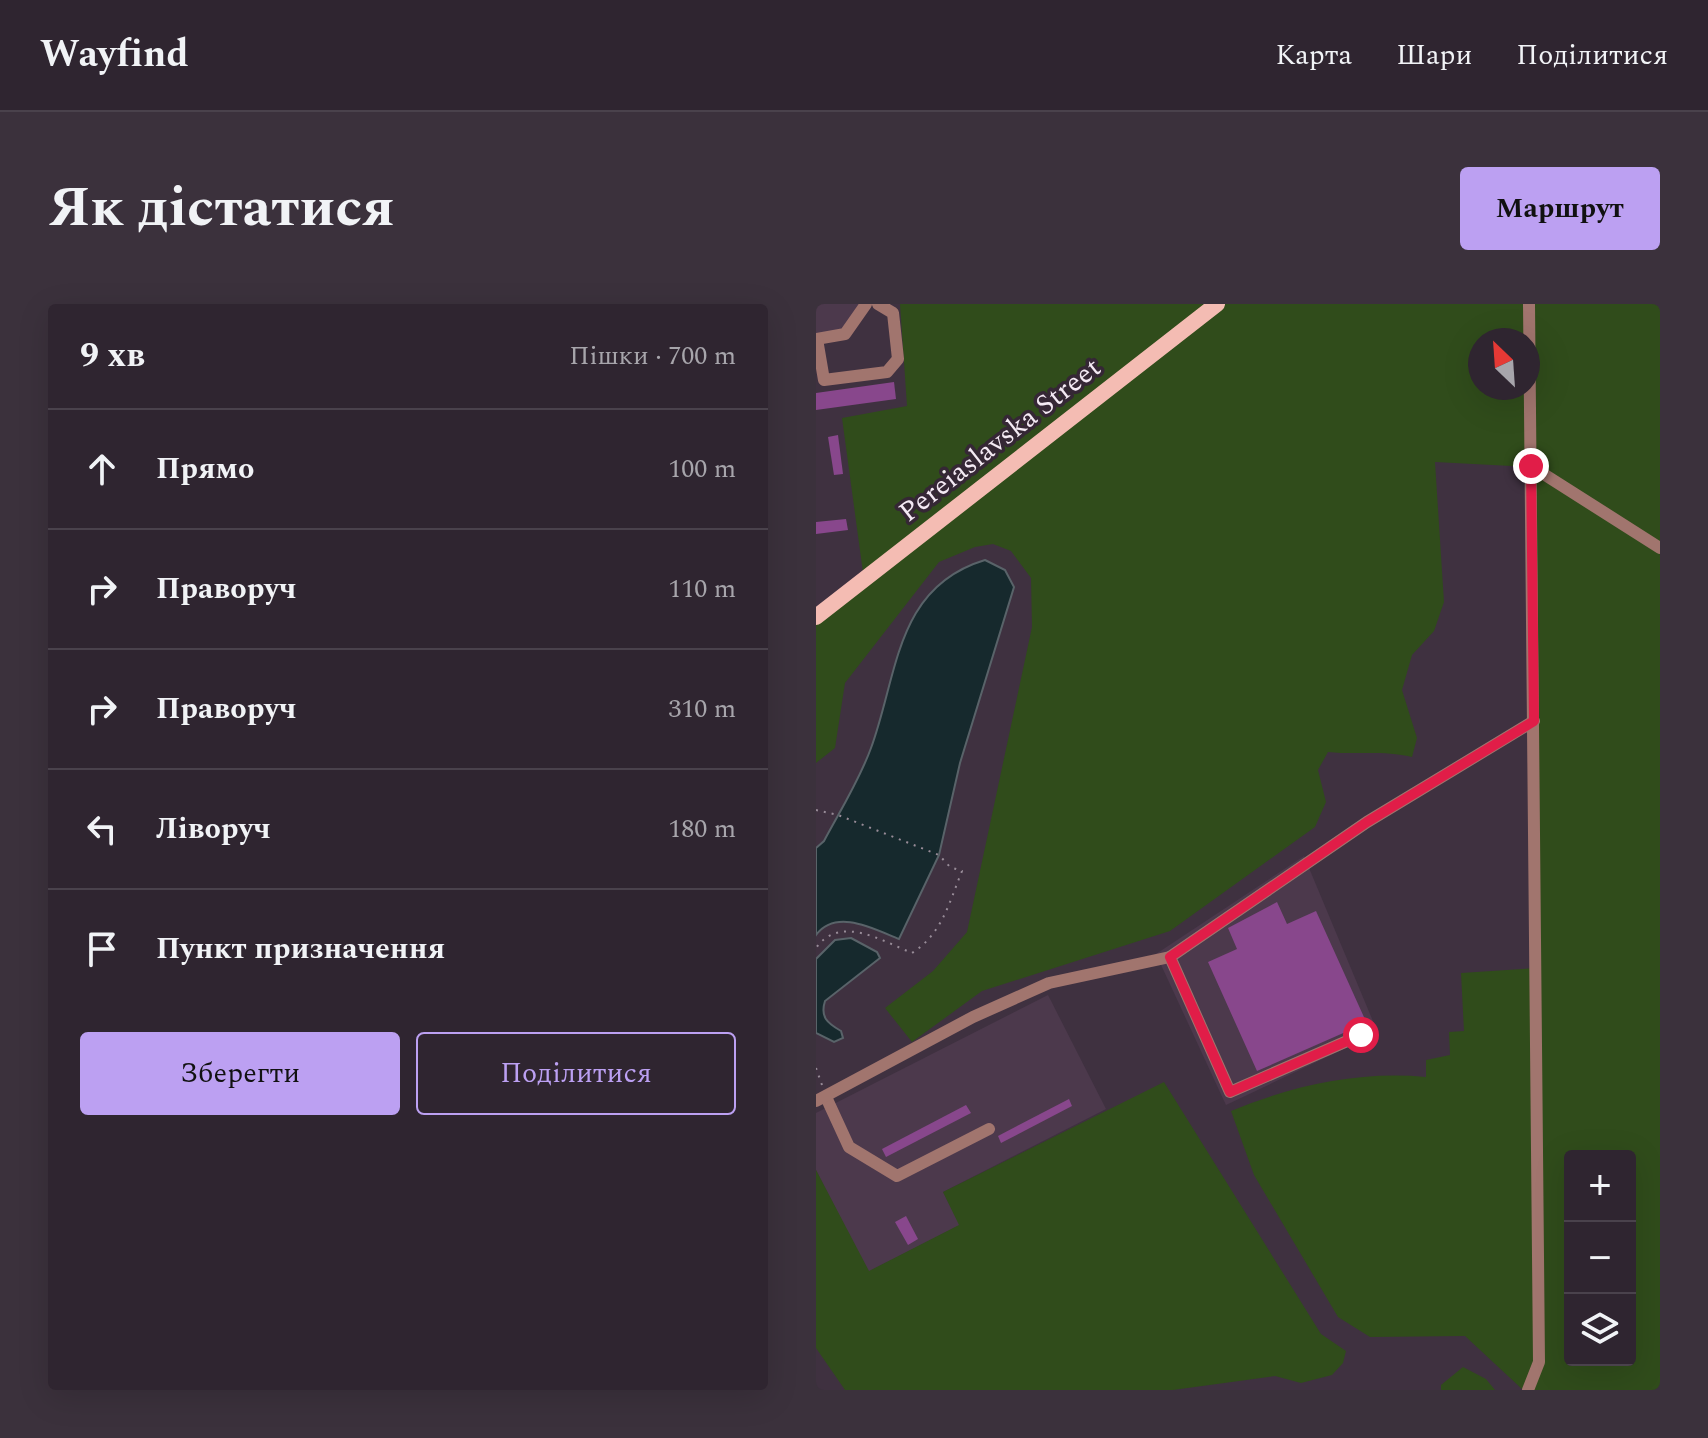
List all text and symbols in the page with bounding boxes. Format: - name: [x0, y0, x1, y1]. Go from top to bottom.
- text: Wayfind: [40, 26, 189, 84]
- text: Карта: [1276, 34, 1352, 77]
- text: Шари: [1396, 34, 1472, 77]
- text: Поділитися: [1516, 34, 1668, 77]
- text: Як дістатися: [48, 166, 394, 251]
- button: Маршрут: [1460, 167, 1660, 250]
- north arrow: [1468, 328, 1540, 400]
- text: 9 хв: [80, 330, 145, 382]
- text: Пішки · 700 m: [569, 336, 736, 376]
- street label: Pereiaslavska Street: [889, 347, 1111, 533]
- text: Прямо: [156, 446, 254, 492]
- icon: ahead: [80, 447, 124, 491]
- route end: [1513, 448, 1549, 484]
- text: 100 m: [668, 449, 736, 489]
- text: Праворуч: [156, 566, 296, 612]
- icon: right: [80, 567, 124, 611]
- text: 110 m: [668, 569, 736, 609]
- text: Праворуч: [156, 686, 296, 732]
- icon: right: [80, 687, 124, 731]
- text: 310 m: [668, 689, 736, 729]
- text: Ліворуч: [156, 806, 271, 852]
- icon: left: [80, 807, 124, 851]
- text: 180 m: [668, 809, 736, 849]
- text: Пункт призначення: [156, 926, 445, 972]
- icon: arrive: [80, 927, 124, 971]
- route start: [1343, 1017, 1379, 1053]
- button: Зберегти: [80, 1032, 400, 1115]
- button: Поділитися: [416, 1032, 736, 1115]
- map controls: [1564, 1150, 1636, 1366]
- button: +: [1564, 1150, 1636, 1222]
- button: −: [1564, 1222, 1636, 1294]
- button: layers: [1564, 1294, 1636, 1366]

